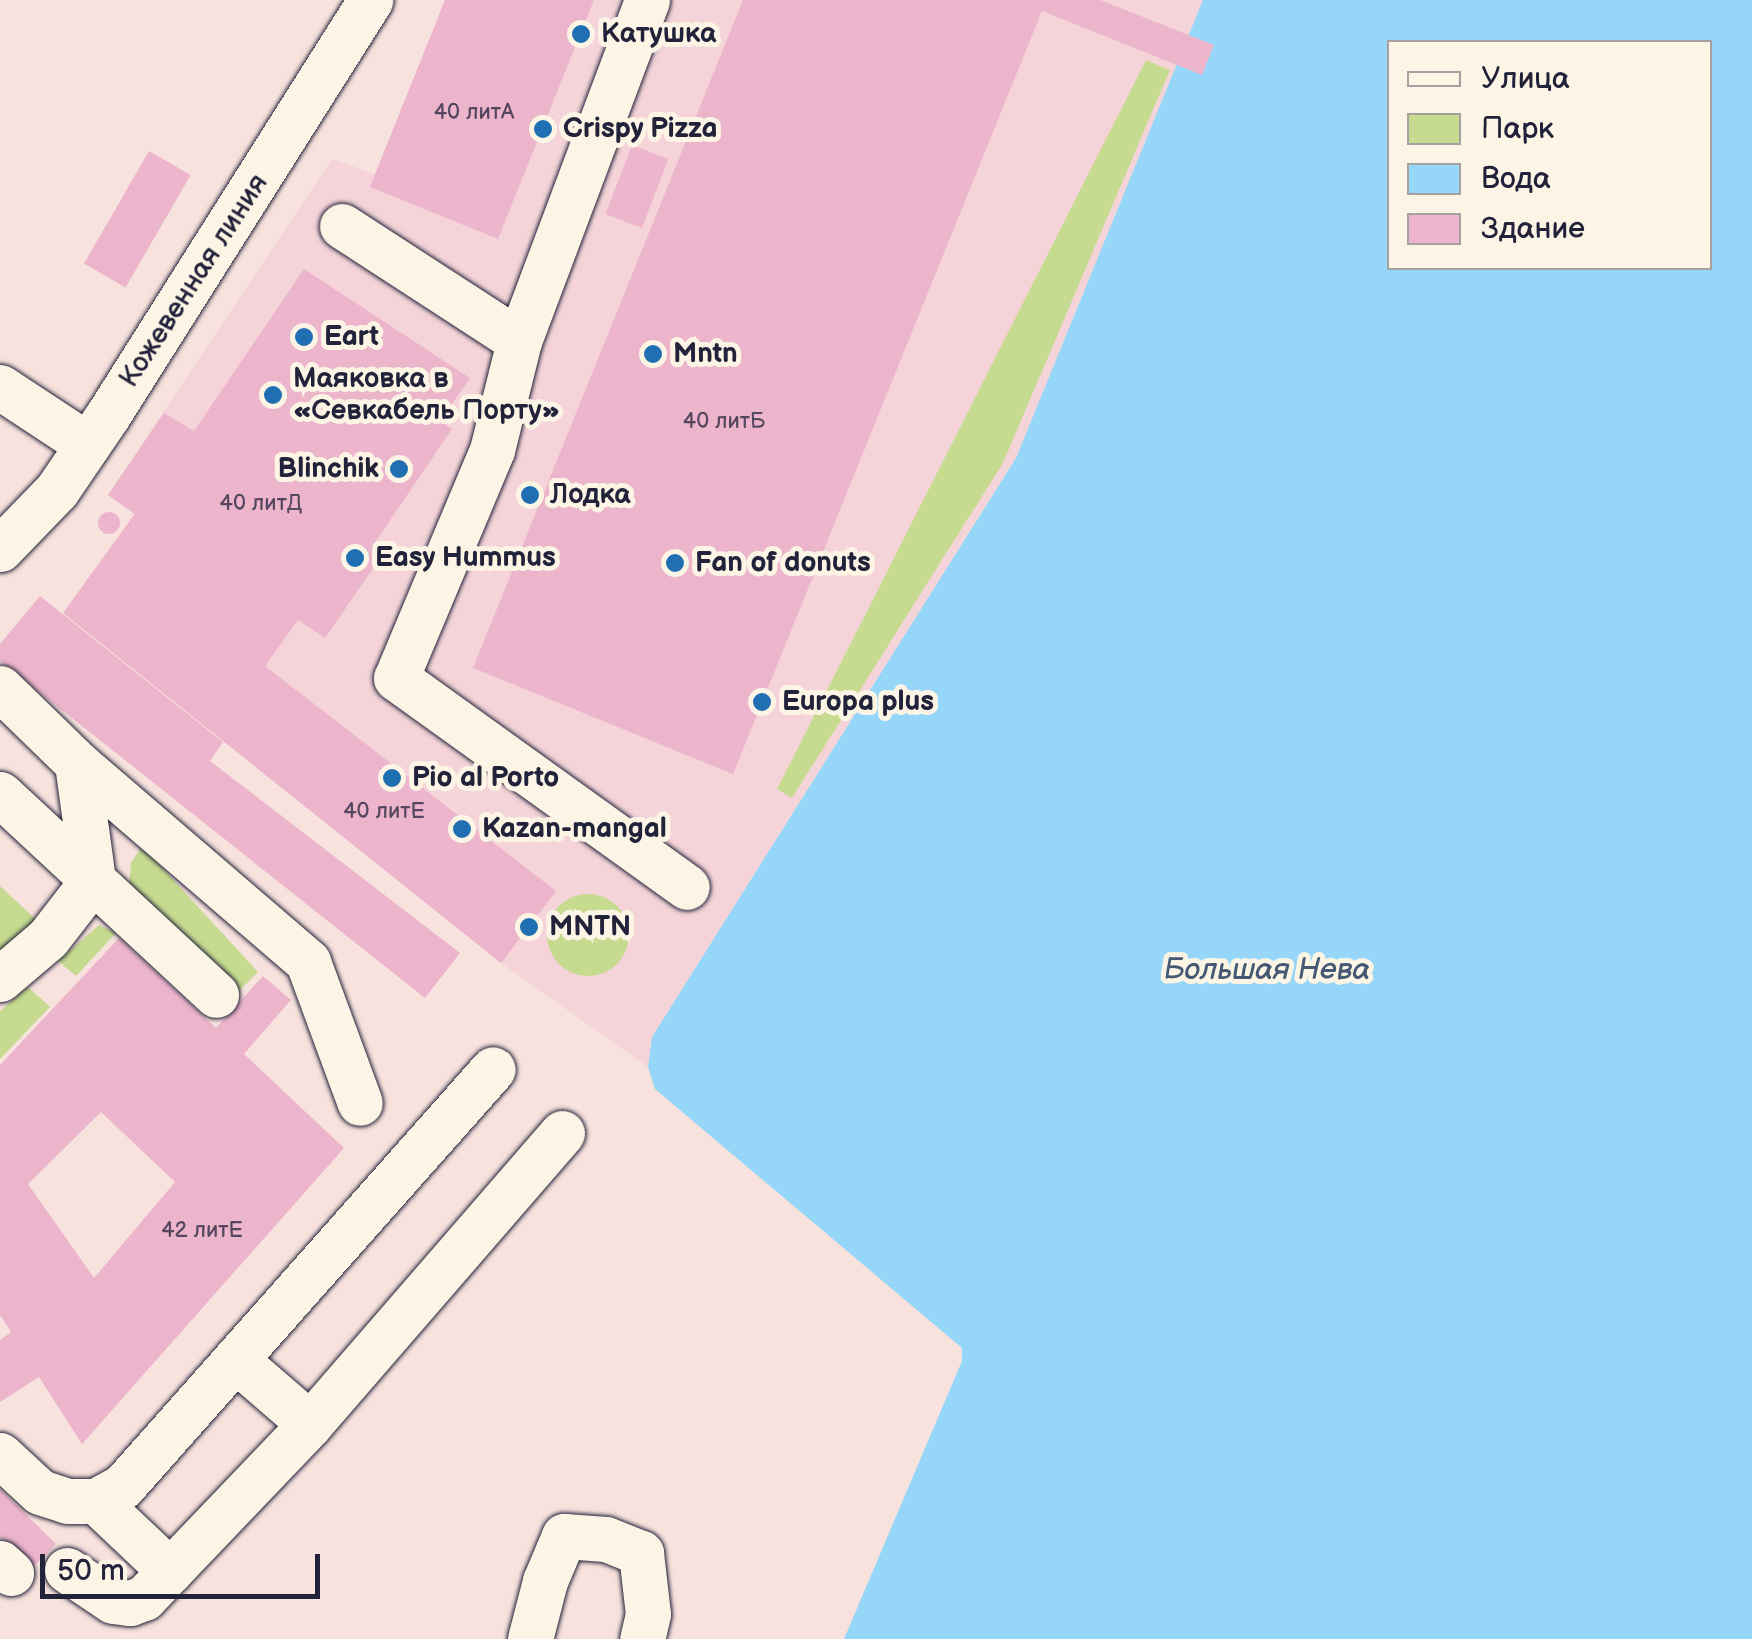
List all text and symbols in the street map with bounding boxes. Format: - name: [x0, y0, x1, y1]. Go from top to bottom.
- place label: Катушка: [601, 17, 716, 51]
- marker: Катушка: [570, 23, 592, 45]
- legend: [1387, 40, 1712, 270]
- text: Улица: [1481, 61, 1570, 97]
- house number: 40 литА: [434, 100, 514, 126]
- text: Парк: [1481, 111, 1554, 147]
- place label: Crispy Pizza: [563, 112, 718, 146]
- marker: Crispy Pizza: [532, 118, 554, 140]
- text: Вода: [1481, 161, 1551, 197]
- street label: Кожевенная линия: [113, 168, 275, 394]
- text: Здание: [1481, 211, 1585, 247]
- place label: Eart: [324, 320, 379, 354]
- marker: Eart: [293, 326, 315, 348]
- place label: Mntn: [673, 337, 738, 371]
- marker: Mntn: [642, 343, 664, 365]
- place label: Маяковка в «Севкабель Порту»: [293, 362, 560, 428]
- marker: Маяковка в «Севкабель Порту»: [262, 384, 284, 406]
- house number: 40 литБ: [683, 409, 765, 435]
- place label: Blinchik: [278, 452, 379, 486]
- marker: Blinchik: [388, 458, 410, 480]
- place label: Лодка: [550, 478, 631, 512]
- marker: Лодка: [519, 484, 541, 506]
- house number: 40 литД: [220, 491, 302, 517]
- place label: Easy Hummus: [375, 541, 556, 575]
- place label: Fan of donuts: [695, 546, 871, 580]
- marker: Easy Hummus: [344, 547, 366, 569]
- marker: Fan of donuts: [664, 552, 686, 574]
- place label: Europa plus: [782, 685, 934, 719]
- marker: Europa plus: [751, 691, 773, 713]
- place label: Pio al Porto: [412, 761, 559, 795]
- marker: Pio al Porto: [381, 767, 403, 789]
- house number: 40 литЕ: [343, 799, 425, 825]
- place label: Kazan-mangal: [482, 812, 667, 846]
- marker: Kazan-mangal: [451, 818, 473, 840]
- place label: MNTN: [549, 910, 631, 944]
- marker: MNTN: [518, 916, 540, 938]
- water label: Большая Нева: [1164, 952, 1370, 988]
- house number: 42 литЕ: [161, 1218, 243, 1244]
- scale bar: [45, 1534, 325, 1596]
- text: 50 m: [57, 1553, 125, 1589]

